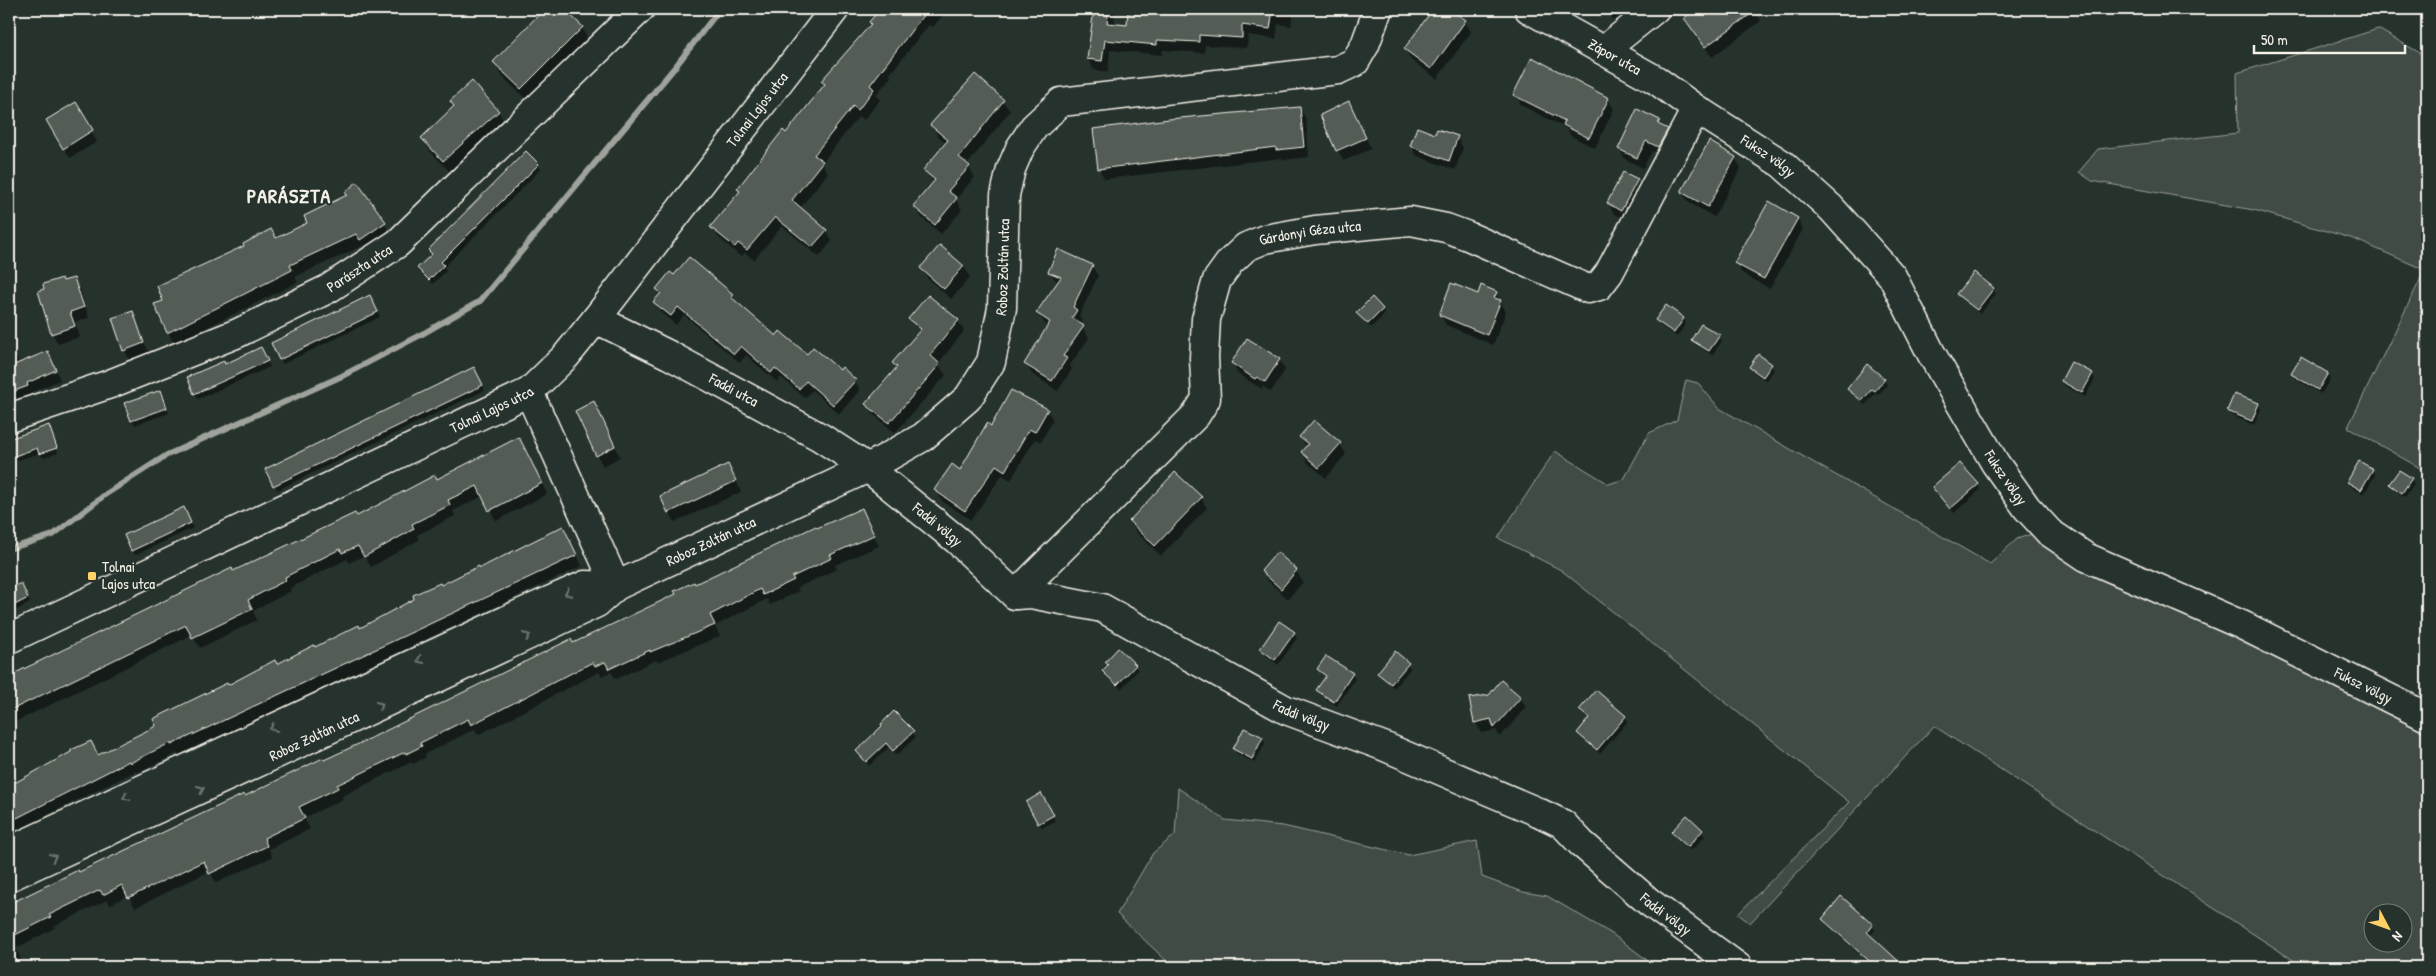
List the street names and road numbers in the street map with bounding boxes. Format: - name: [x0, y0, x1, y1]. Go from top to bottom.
- street label: Zápor utca: [1584, 33, 1645, 80]
- street label: Tolnai Lajos utca: [721, 68, 793, 152]
- street label: Fuksz völgy: [1736, 129, 1801, 182]
- street label: Gárdonyi Géza utca: [1255, 215, 1362, 250]
- street label: Roboz Zoltán utca: [990, 218, 1014, 317]
- street label: Parászta utca: [322, 239, 396, 297]
- street label: Faddi utca: [705, 367, 762, 412]
- street label: Tolnai Lajos utca: [446, 382, 538, 438]
- street label: Fuksz völgy: [1979, 445, 2033, 509]
- street label: Faddi völgy: [908, 497, 968, 551]
- street label: Roboz Zoltán utca: [662, 511, 759, 571]
- street label: Fuksz völgy: [2330, 661, 2396, 708]
- street label: Faddi völgy: [1269, 694, 1333, 735]
- street label: Roboz Zoltán utca: [266, 706, 362, 766]
- street label: Faddi völgy: [1635, 887, 1696, 940]

